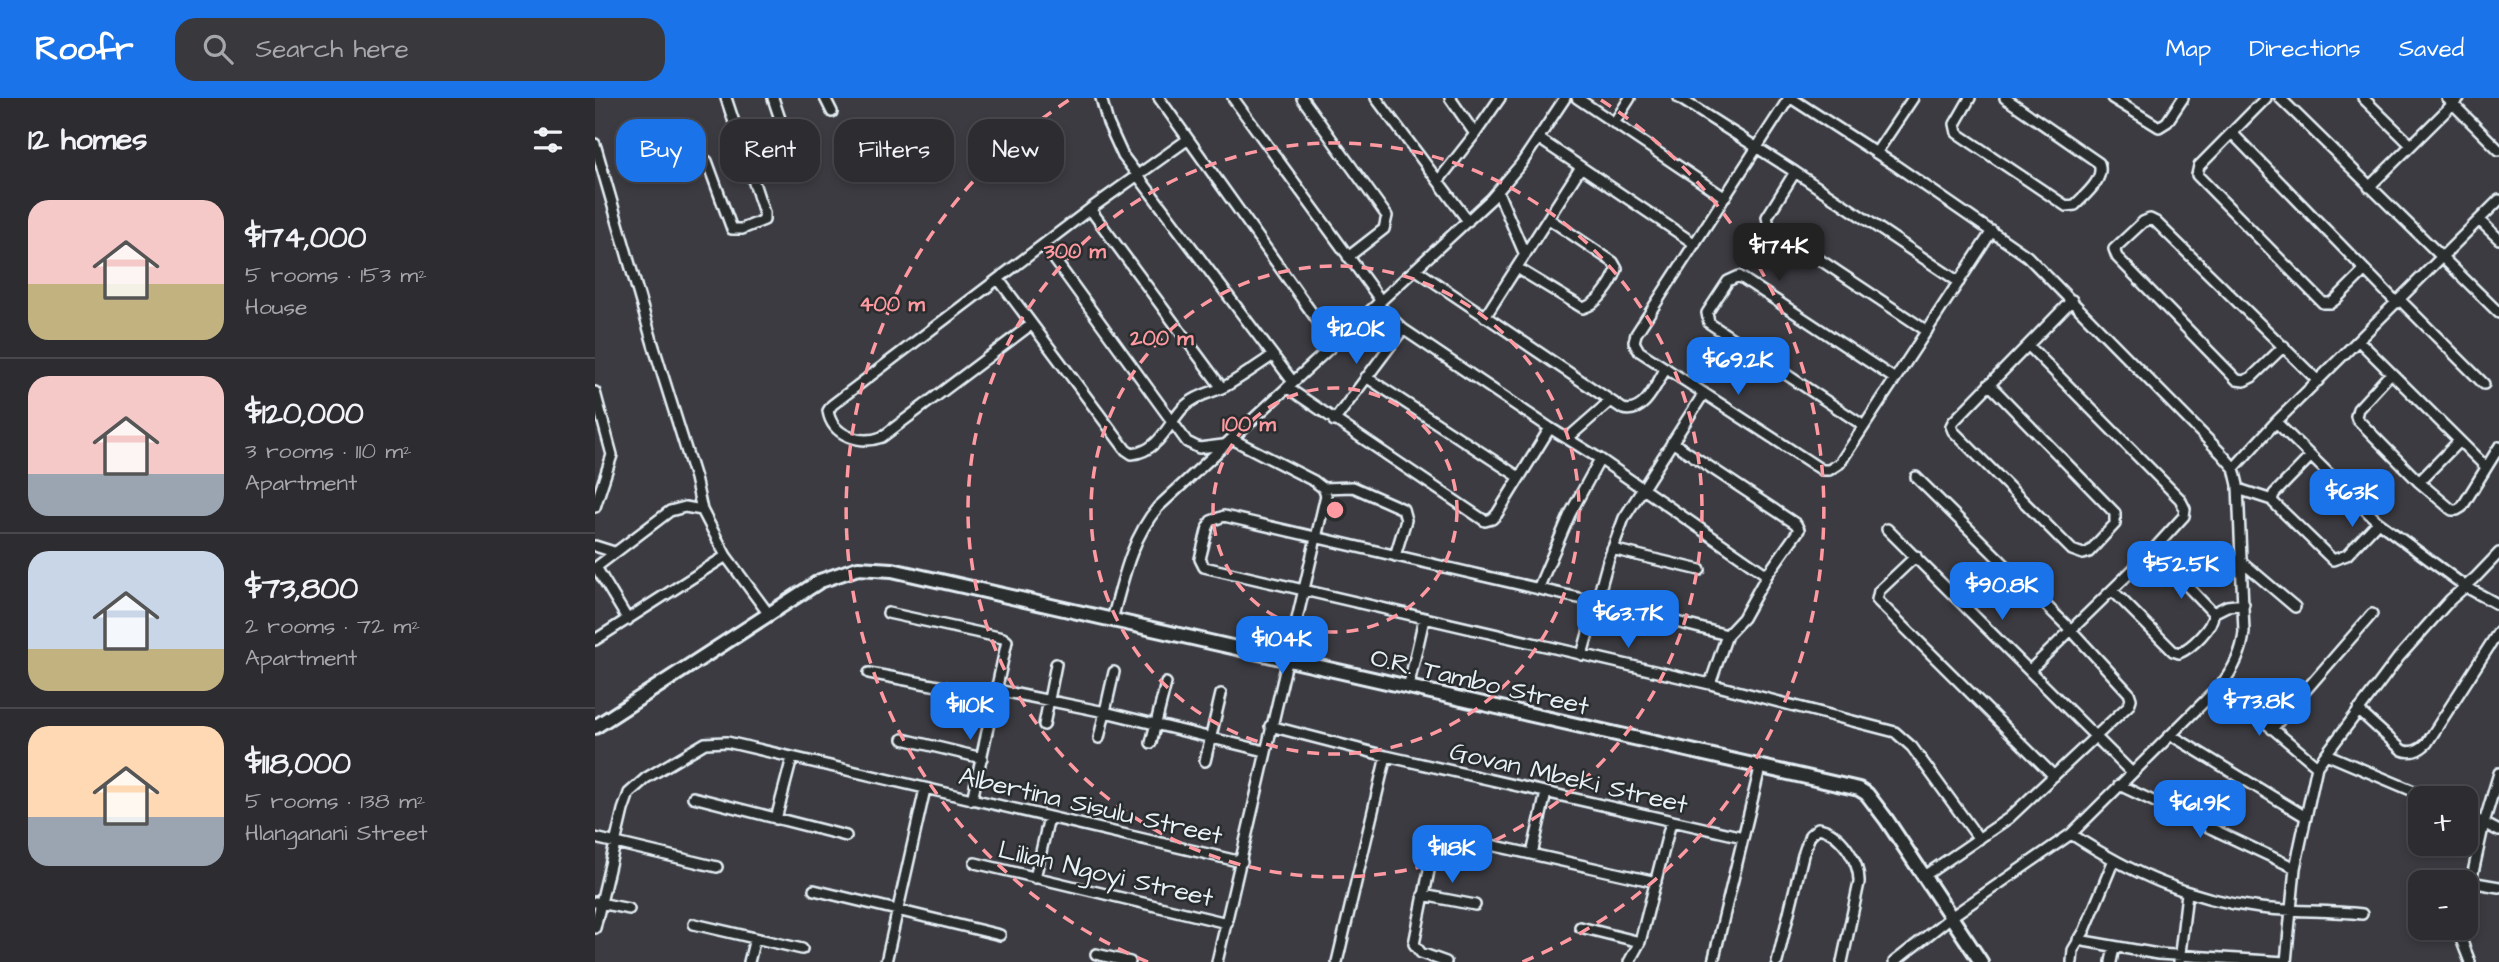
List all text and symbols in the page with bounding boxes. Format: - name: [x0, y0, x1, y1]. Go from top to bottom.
- search box: [175, 18, 665, 81]
- text: Roofr: [35, 26, 133, 72]
- icon: search: [199, 30, 237, 68]
- text: Search here: [255, 31, 409, 67]
- text: Map: [2166, 32, 2211, 66]
- text: Directions: [2249, 32, 2361, 66]
- text: Saved: [2399, 32, 2464, 66]
- text: 12 homes: [28, 119, 147, 161]
- chip: Buy: [616, 119, 706, 182]
- chip: Rent: [720, 119, 820, 182]
- chip: Filters: [834, 119, 954, 182]
- chip: New: [968, 119, 1064, 182]
- icon: filters: [529, 121, 567, 159]
- text: $174,000: [245, 217, 367, 259]
- pin: $174K: [1730, 223, 1828, 283]
- icon: home: [84, 228, 168, 312]
- text: $174K: [1749, 230, 1809, 262]
- text: 300 m: [1043, 237, 1107, 266]
- text: 5 rooms · 153 m²: [245, 259, 427, 291]
- text: 400 m: [859, 290, 925, 319]
- text: House: [245, 291, 308, 323]
- pin: $120K: [1307, 306, 1405, 366]
- text: $120K: [1327, 313, 1385, 345]
- text: 200 m: [1129, 324, 1194, 353]
- pin: $69.2K: [1681, 338, 1795, 397]
- text: $69.2K: [1703, 344, 1773, 376]
- text: $120,000: [245, 393, 364, 435]
- icon: home: [84, 404, 168, 488]
- text: 100 m: [1222, 410, 1277, 439]
- text: 3 rooms · 110 m²: [245, 435, 412, 467]
- text: Apartment: [245, 467, 357, 499]
- pin: $63K: [2311, 470, 2393, 529]
- text: $63K: [2326, 476, 2378, 508]
- centre of rings: [1323, 498, 1347, 522]
- pin: $52.5K: [2124, 542, 2238, 601]
- text: $52.5K: [2143, 548, 2219, 580]
- pin: $90.8K: [1945, 562, 2059, 622]
- text: $73,800: [245, 568, 358, 610]
- text: $90.8K: [1966, 569, 2038, 601]
- icon: home: [84, 579, 168, 663]
- pin: $63.7K: [1571, 590, 1685, 650]
- text: $63.7K: [1593, 597, 1663, 629]
- text: 2 rooms · 72 m²: [245, 610, 420, 642]
- pin: $104K: [1233, 616, 1331, 676]
- text: $104K: [1252, 623, 1312, 655]
- street label: O.R. Tambo Street: [1367, 639, 1593, 725]
- text: Apartment: [245, 642, 357, 674]
- pin: $73.8K: [2202, 678, 2316, 738]
- pin: $110K: [921, 682, 1019, 742]
- text: $73.8K: [2224, 685, 2294, 717]
- text: $110K: [946, 689, 994, 721]
- street label: Govan Mbeki Street: [1446, 733, 1692, 823]
- text: $118,000: [245, 743, 351, 785]
- icon: home: [84, 754, 168, 838]
- street label: Albertina Sisulu Street: [955, 758, 1227, 854]
- pin: $61.9K: [2143, 780, 2257, 840]
- text: 5 rooms · 138 m²: [245, 785, 425, 817]
- map controls: [2408, 786, 2478, 940]
- button: +: [2408, 786, 2478, 856]
- text: $61.9K: [2170, 787, 2230, 819]
- text: Hlanganani Street: [245, 817, 428, 849]
- pin: $118K: [1403, 826, 1501, 885]
- street label: Lilian Ngoyi Street: [994, 832, 1217, 918]
- text: $118K: [1428, 832, 1476, 864]
- button: −: [2408, 870, 2478, 940]

